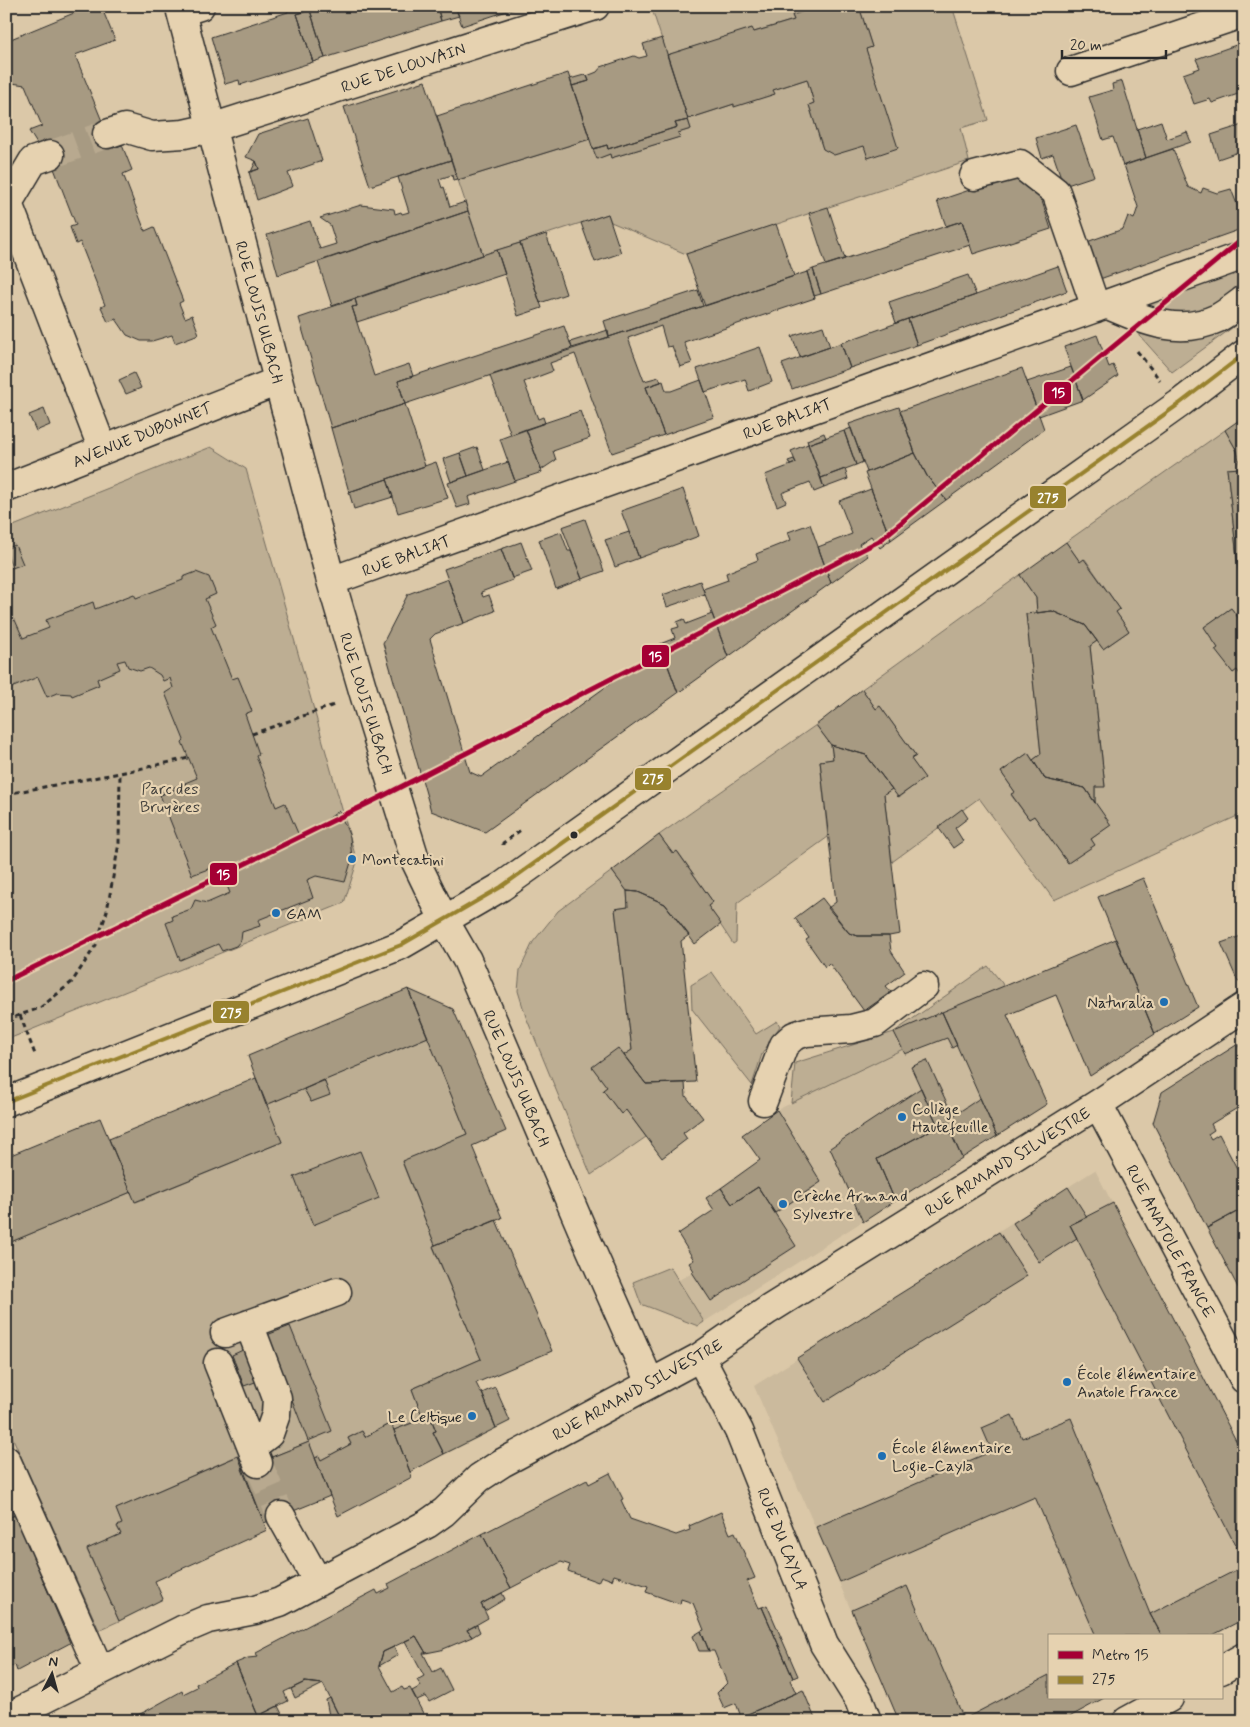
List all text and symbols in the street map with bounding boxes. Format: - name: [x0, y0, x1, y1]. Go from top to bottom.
- scale bar: [1062, 28, 1166, 60]
- text: 20 m: [1070, 36, 1102, 56]
- street label: RUE DE LOUVAIN: [339, 38, 468, 98]
- street label: RUE LOUIS ULBACH: [229, 239, 288, 386]
- line badge: 15: [1043, 381, 1072, 405]
- text: 15: [1051, 384, 1065, 402]
- street label: RUE BALIAT: [740, 394, 835, 445]
- street label: AVENUE DUBONNET: [70, 397, 216, 473]
- line badge: 275: [1029, 485, 1067, 509]
- text: 275: [1037, 489, 1059, 507]
- street label: RUE BALIAT: [359, 531, 454, 582]
- street label: RUE LOUIS ULBACH: [334, 630, 397, 777]
- line badge: 15: [641, 644, 670, 668]
- text: 15: [648, 648, 662, 666]
- line badge: 275: [634, 767, 672, 791]
- text: 275: [642, 770, 664, 788]
- park label: Parc des Bruyères: [140, 779, 200, 818]
- unlabelled marker: [569, 830, 579, 840]
- place label: Montecatini: [362, 850, 444, 871]
- marker: Montecatini: [346, 853, 358, 865]
- line badge: 15: [209, 862, 238, 886]
- text: 15: [216, 866, 230, 884]
- place label: GAM: [286, 904, 322, 925]
- marker: GAM: [270, 907, 282, 919]
- place label: Naturalia: [1087, 993, 1154, 1014]
- marker: Naturalia: [1158, 996, 1170, 1008]
- line badge: 275: [212, 1000, 250, 1024]
- text: 275: [220, 1004, 242, 1022]
- street label: RUE LOUIS ULBACH: [477, 1007, 554, 1150]
- place label: Collège Hautefeuille: [912, 1099, 989, 1138]
- street label: RUE ARMAND SILVESTRE: [921, 1103, 1094, 1222]
- marker: Collège Hautefeuille: [896, 1111, 908, 1123]
- street label: RUE ANATOLE FRANCE: [1120, 1161, 1219, 1322]
- place label: Crèche Armand Sylvestre: [793, 1186, 908, 1225]
- marker: Crèche Armand Sylvestre: [777, 1198, 789, 1210]
- street label: RUE ARMAND SILVESTRE: [549, 1335, 726, 1446]
- place label: École élémentaire Anatole France: [1077, 1364, 1197, 1403]
- marker: École élémentaire Anatole France: [1061, 1376, 1073, 1388]
- place label: Le Celtique: [388, 1407, 462, 1428]
- marker: Le Celtique: [466, 1410, 478, 1422]
- place label: École élémentaire Logie-Cayla: [892, 1438, 1012, 1478]
- marker: École élémentaire Logie-Cayla: [876, 1450, 888, 1462]
- street label: RUE DU CAYLA: [751, 1485, 812, 1594]
- legend: [1048, 1634, 1222, 1700]
- text: Metro 15: [1092, 1646, 1149, 1666]
- north arrow: [28, 1650, 78, 1700]
- text: N: [48, 1653, 59, 1672]
- text: 275: [1092, 1670, 1115, 1690]

